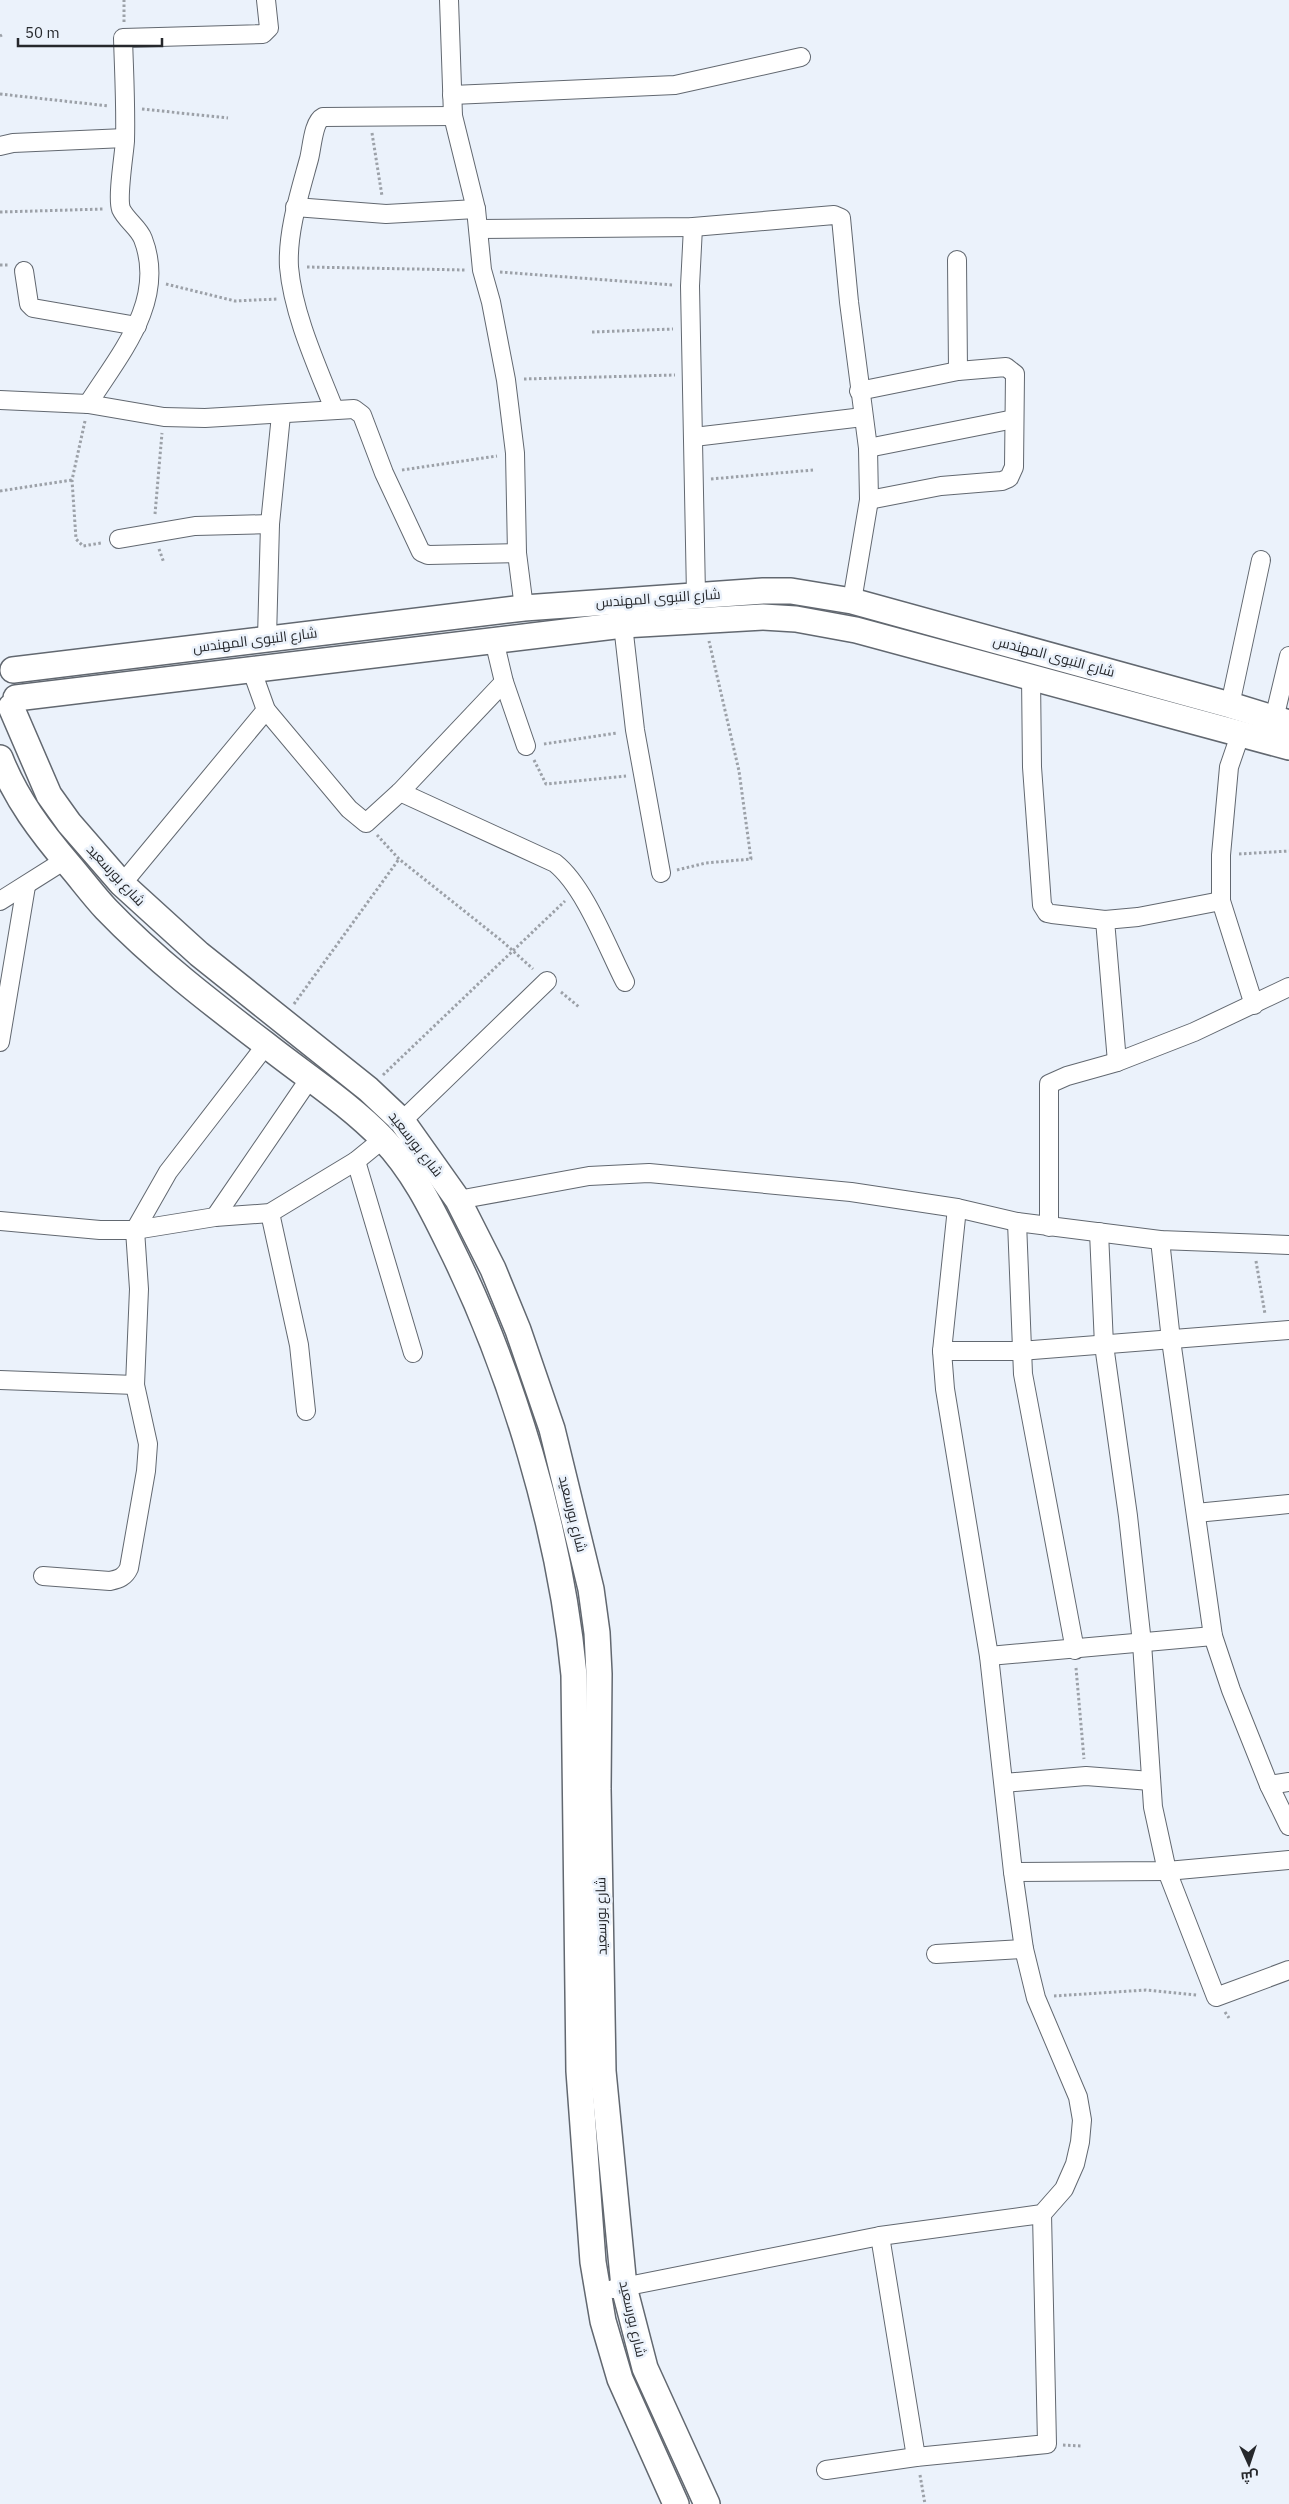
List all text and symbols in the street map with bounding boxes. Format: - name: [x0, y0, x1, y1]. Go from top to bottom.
- scale bar: [18, 15, 161, 47]
- text: 50 m: [25, 23, 60, 42]
- street label: شارع النبوى المهندس: [595, 585, 721, 611]
- street label: شارع النبوى المهندس: [192, 623, 318, 657]
- street label: شارع النبوى المهندس: [991, 631, 1117, 681]
- street label: شارع بورسعيد: [83, 840, 149, 910]
- street label: شارع بورسعيد: [385, 1108, 447, 1180]
- street label: شارع بورسعيد: [555, 1474, 591, 1554]
- street label: شارع بورسعيد: [591, 1877, 611, 1955]
- street label: شارع بورسعيد: [615, 2279, 651, 2359]
- north arrow: [1224, 2439, 1274, 2489]
- text: ش: [1240, 2468, 1259, 2486]

